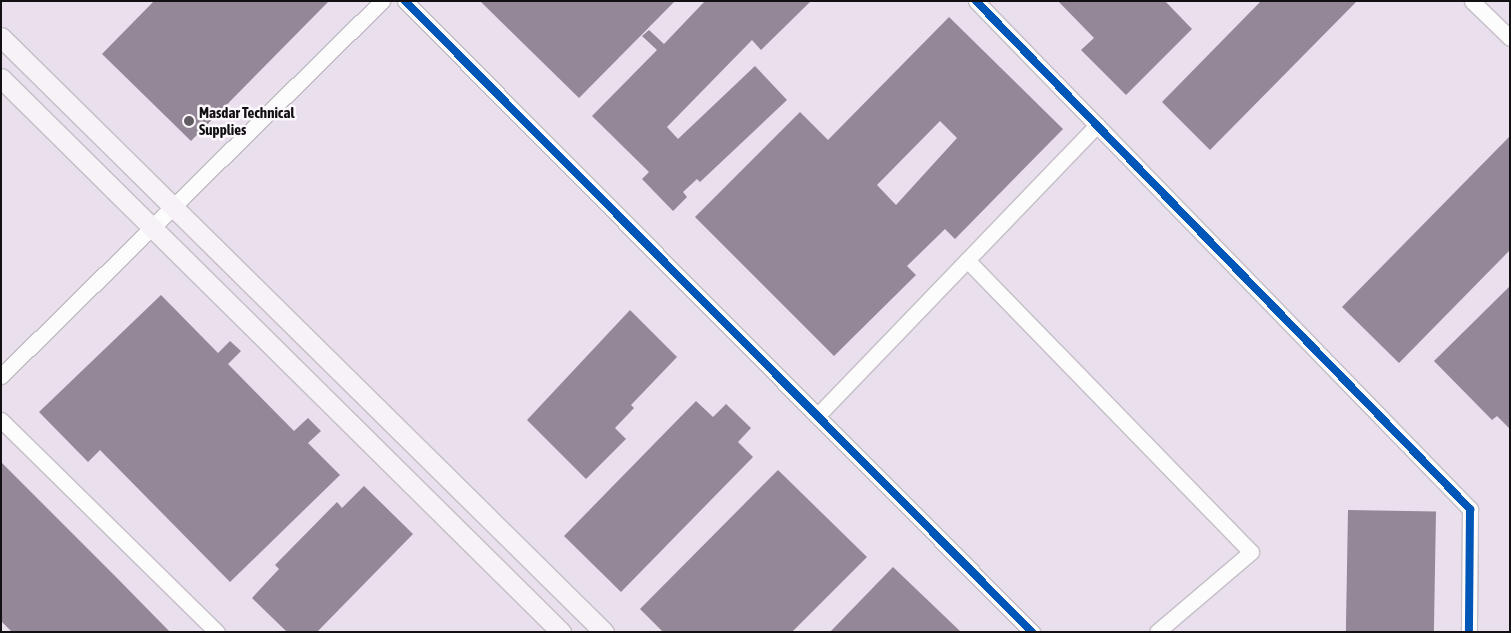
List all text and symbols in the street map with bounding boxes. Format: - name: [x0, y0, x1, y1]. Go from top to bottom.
- place label: Masdar Technical Supplies: [199, 103, 294, 138]
- marker: Masdar Technical Supplies: [183, 115, 195, 127]

